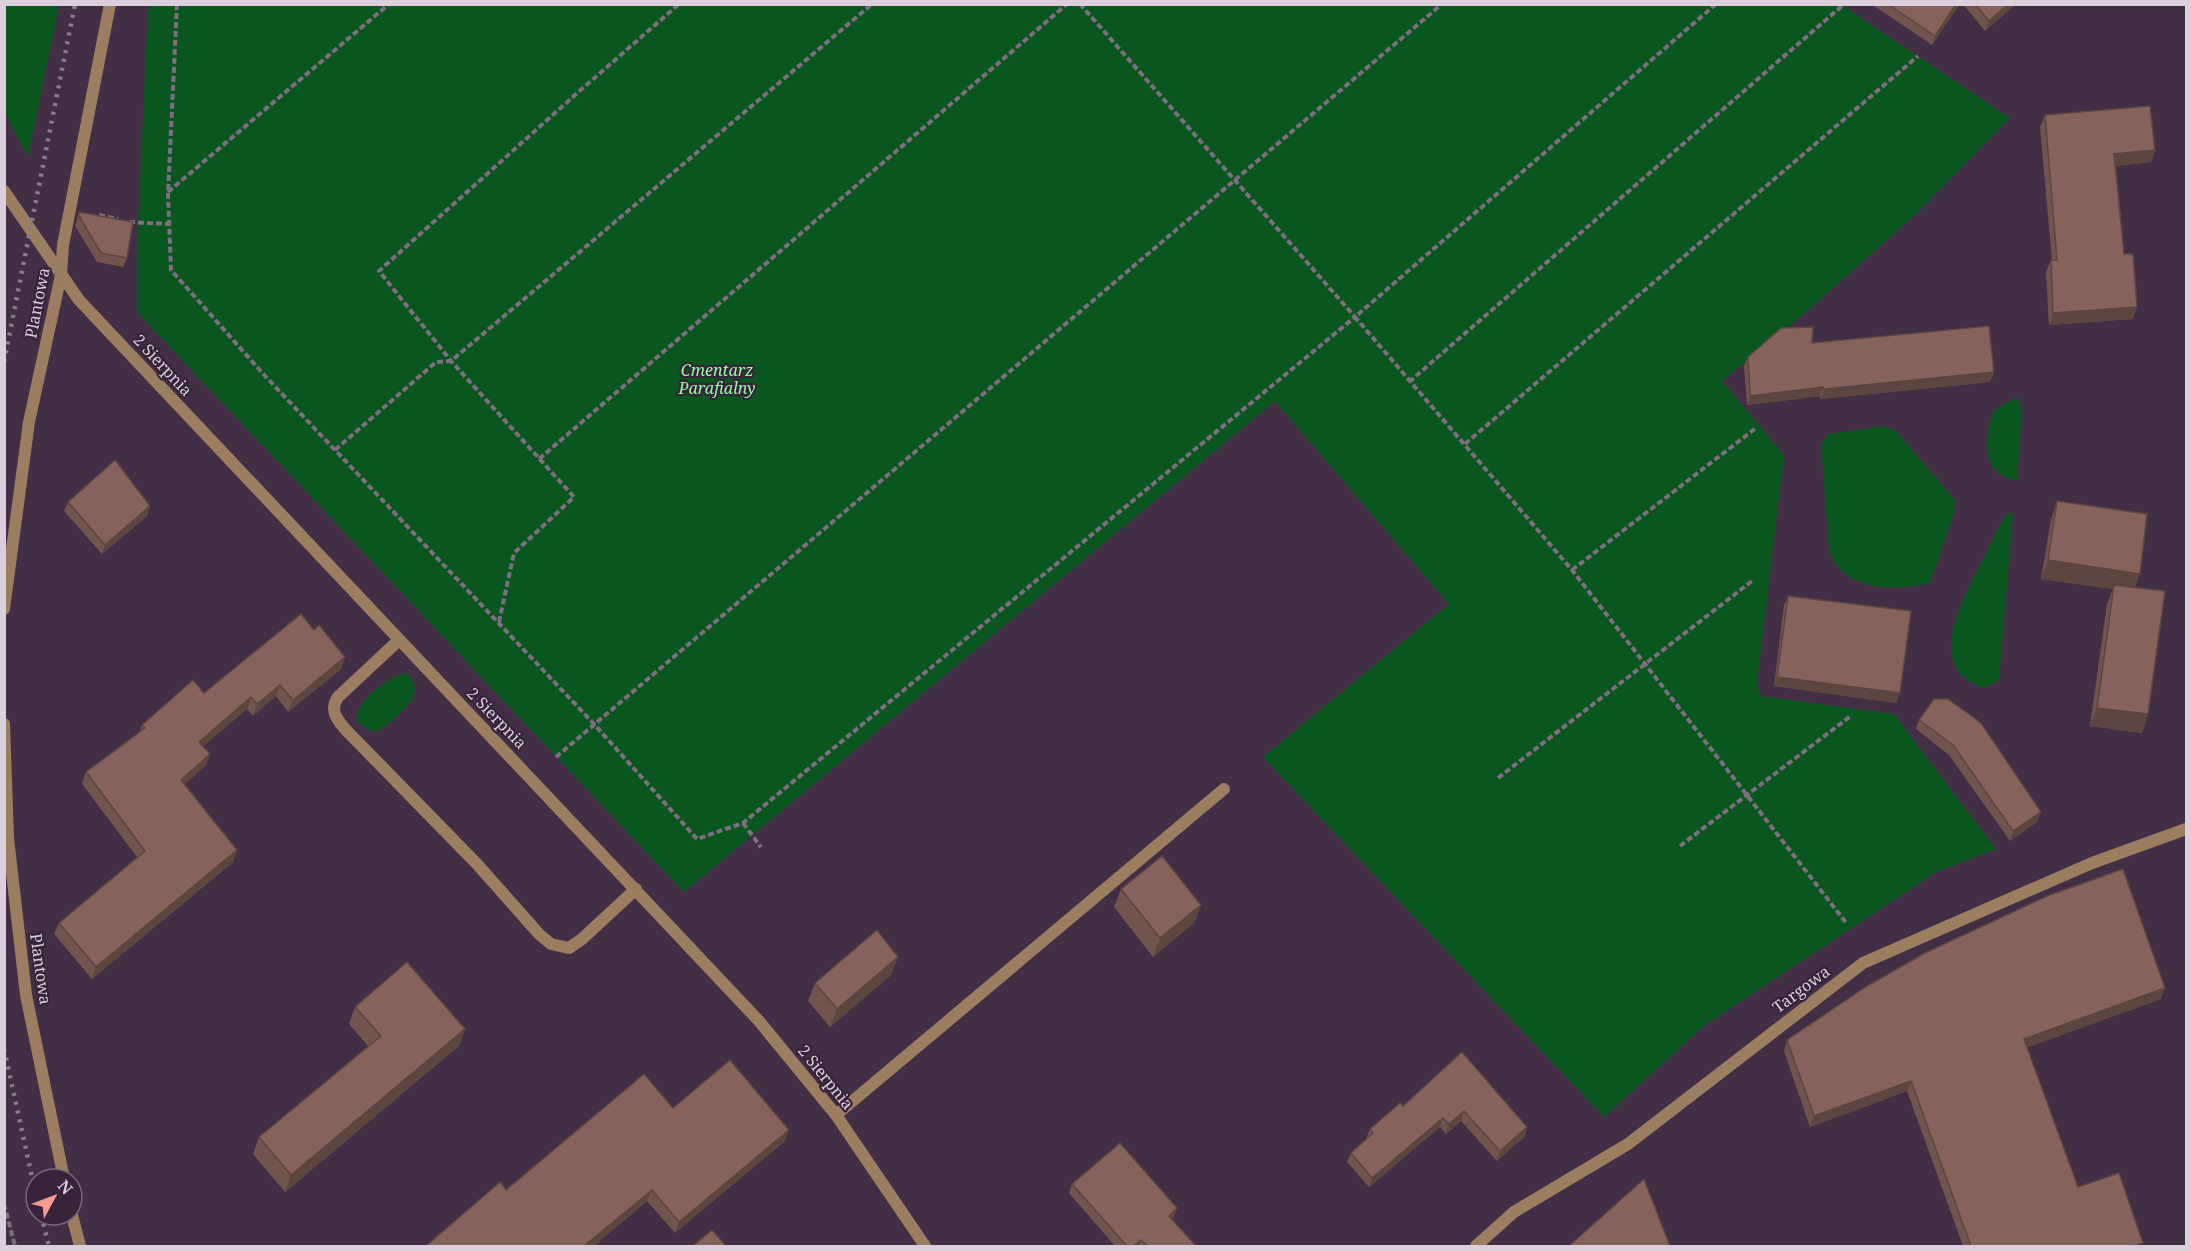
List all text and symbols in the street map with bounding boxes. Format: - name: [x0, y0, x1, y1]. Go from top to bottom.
- street label: Plantowa: [19, 266, 55, 340]
- street label: 2 Sierpnia: [129, 329, 197, 401]
- park label: Cmentarz Parafialny: [678, 359, 755, 399]
- street label: 2 Sierpnia: [462, 683, 532, 753]
- street label: Plantowa: [25, 932, 57, 1006]
- street label: Targowa: [1768, 960, 1834, 1018]
- street label: 2 Sierpnia: [793, 1040, 859, 1114]
- north arrow: [24, 1167, 84, 1227]
- text: N: [53, 1175, 78, 1199]

